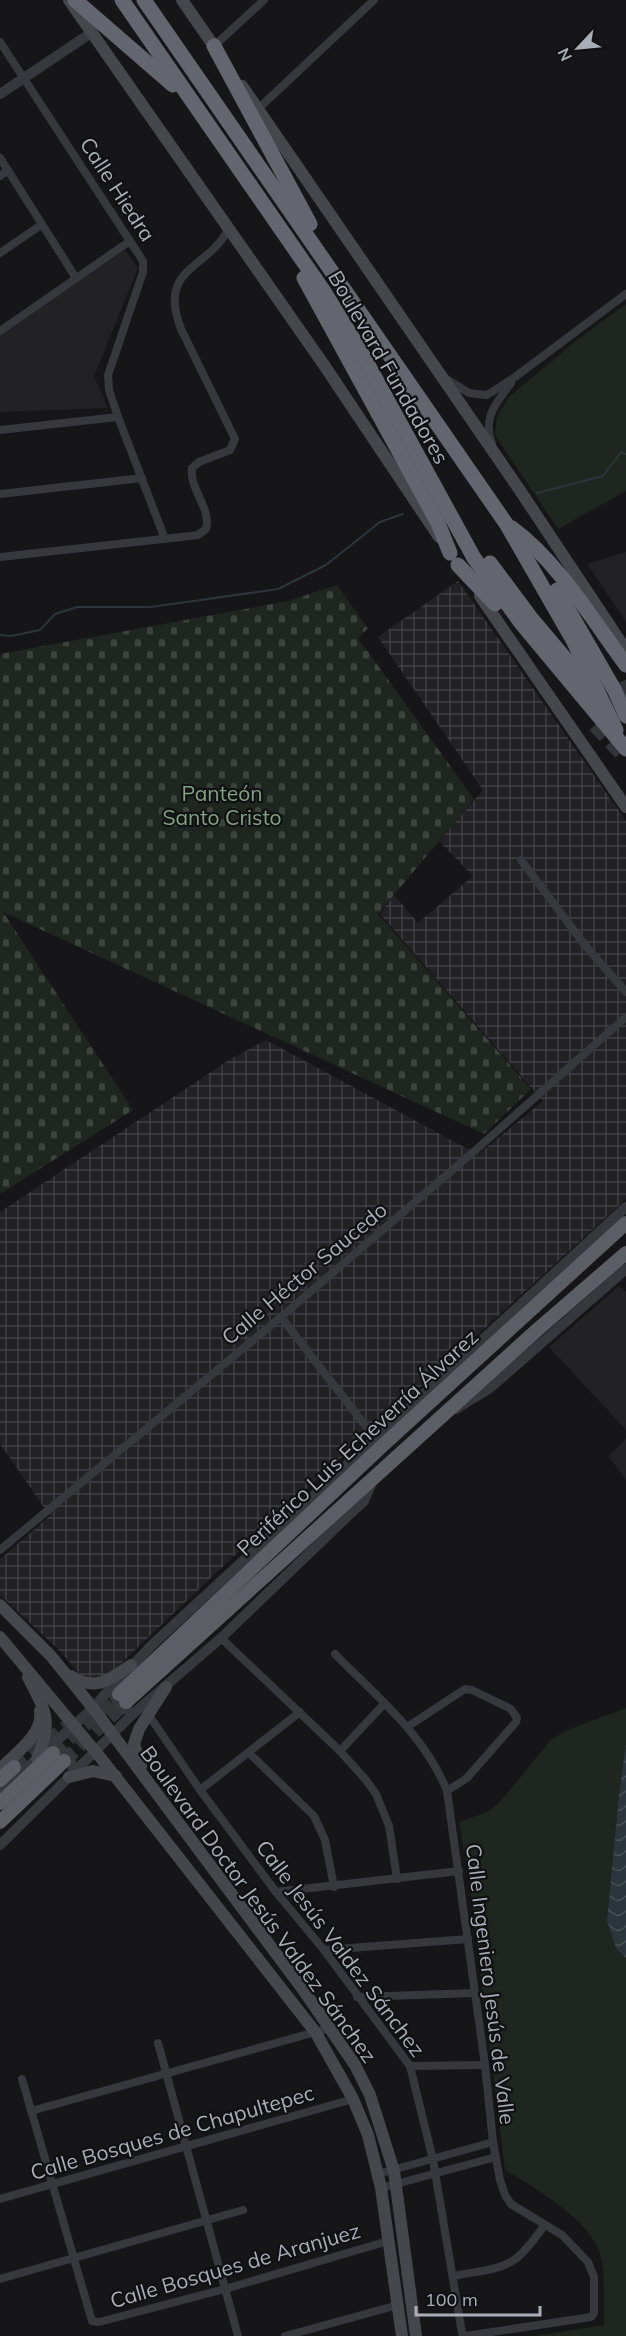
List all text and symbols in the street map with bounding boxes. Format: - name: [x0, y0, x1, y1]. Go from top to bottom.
- north arrow: [548, 18, 608, 78]
- text: N: [553, 45, 576, 64]
- street label: Calle Hiedra: [75, 132, 161, 246]
- street label: Boulevard Fundadores: [323, 266, 455, 468]
- park label: Panteón Santo Cristo: [162, 780, 282, 830]
- street label: Calle Héctor Saucedo: [216, 1196, 392, 1350]
- street label: Periférico Luis Echeverría Álvarez: [231, 1323, 483, 1561]
- street label: Boulevard Doctor Jesús Valdez Sánchez: [135, 1740, 383, 2068]
- street label: Calle Jesús Valdez Sánchez: [251, 1834, 431, 2062]
- street label: Calle Ingeniero Jesús de Valle: [461, 1842, 521, 2126]
- street label: Calle Bosques de Chapultepec: [27, 2079, 317, 2185]
- street label: Calle Bosques de Aranjuez: [107, 2217, 363, 2313]
- scale bar: [416, 2279, 540, 2317]
- text: 100 m: [425, 2288, 478, 2311]

